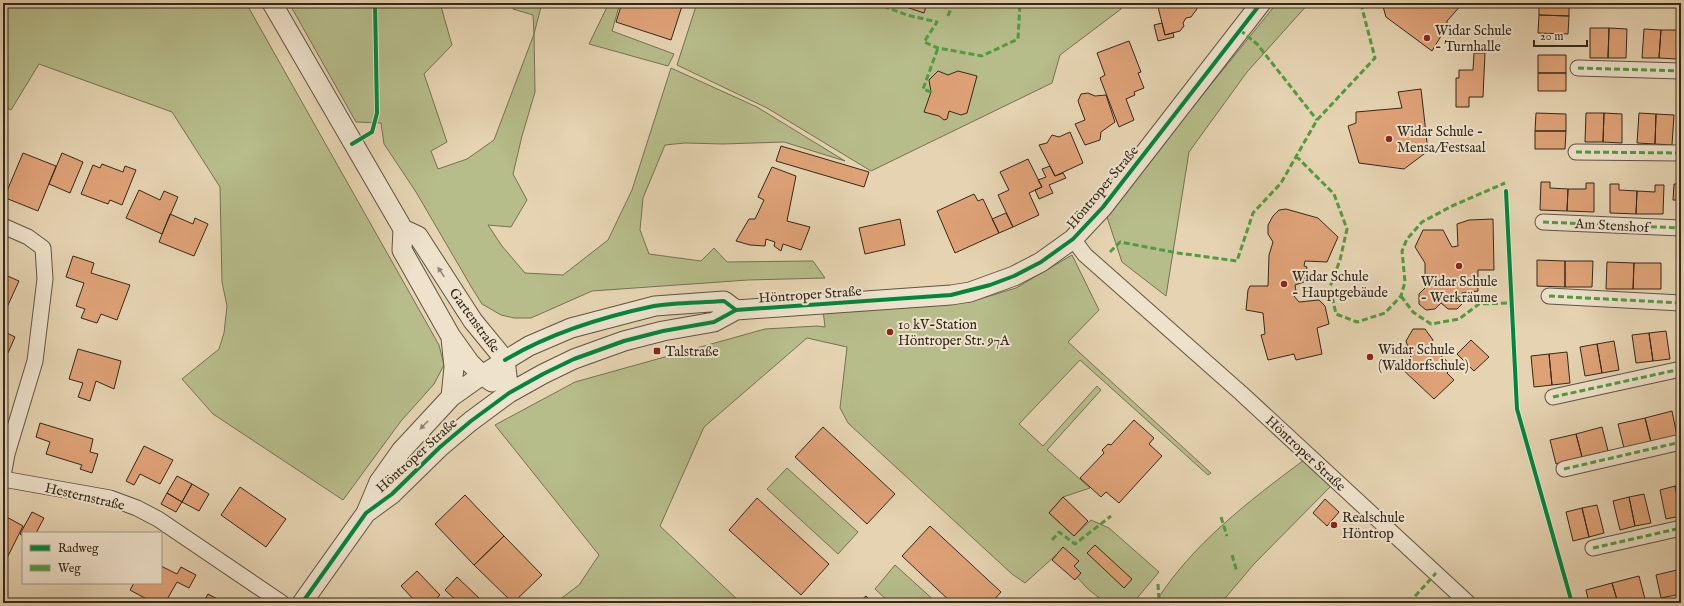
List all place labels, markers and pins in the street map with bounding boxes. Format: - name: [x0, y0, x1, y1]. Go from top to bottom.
- place label: Widar Schule - Turnhalle: [1435, 22, 1512, 56]
- marker: Widar Schule - Turnhalle: [1422, 33, 1432, 43]
- place label: Widar Schule - Mensa/Festsaal: [1397, 123, 1486, 157]
- marker: Widar Schule - Mensa/Festsaal: [1384, 134, 1394, 144]
- marker: Widar Schule - Werkräume: [1454, 261, 1464, 271]
- place label: Widar Schule - Hauptgebäude: [1292, 268, 1389, 302]
- place label: Widar Schule - Werkräume: [1421, 273, 1498, 307]
- marker: Widar Schule - Hauptgebäude: [1279, 279, 1289, 289]
- place label: 10 kV-Station Höntroper Str. 97A: [898, 316, 1010, 350]
- marker: 10 kV-Station Höntroper Str. 97A: [885, 327, 895, 337]
- place label: Widar Schule (Waldorfschule): [1378, 341, 1469, 375]
- place label: Talstraße: [665, 343, 719, 361]
- marker: Talstraße: [652, 346, 662, 356]
- marker: Widar Schule (Waldorfschule): [1365, 352, 1375, 362]
- place label: Realschule Höntrop: [1342, 509, 1405, 543]
- marker: Realschule Höntrop: [1329, 520, 1339, 530]

